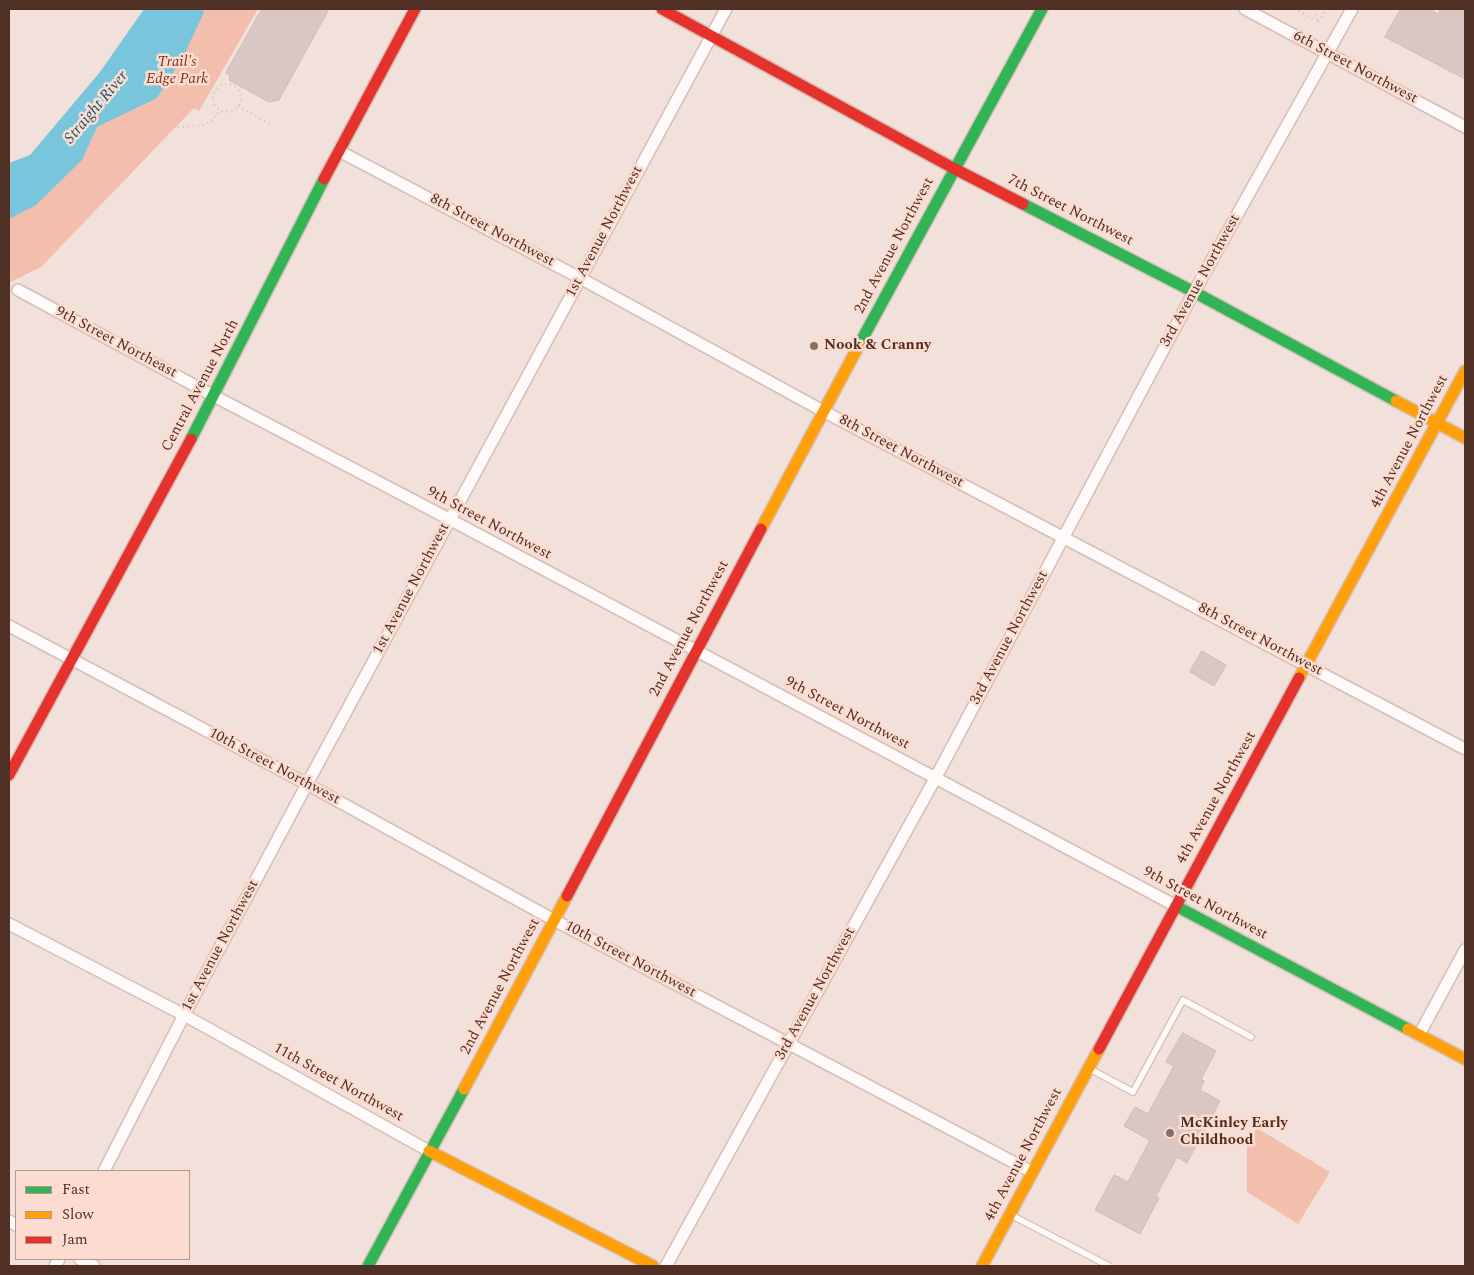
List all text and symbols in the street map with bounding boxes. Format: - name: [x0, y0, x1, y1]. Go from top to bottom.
- street label: 6th Street Northwest: [1290, 28, 1420, 108]
- park label: Trail's Edge Park: [146, 54, 208, 89]
- water label: Straight River: [61, 68, 133, 148]
- street label: 1st Avenue Northwest: [563, 163, 647, 301]
- street label: 7th Street Northwest: [1004, 172, 1136, 250]
- street label: 2nd Avenue Northwest: [851, 175, 939, 317]
- street label: 8th Street Northwest: [427, 191, 557, 271]
- street label: 3rd Avenue Northwest: [1157, 211, 1245, 351]
- street label: 9th Street Northeast: [52, 303, 180, 383]
- street label: Central Avenue North: [158, 317, 244, 455]
- place label: Nook & Cranny: [824, 337, 931, 355]
- marker: Nook & Cranny: [808, 340, 820, 352]
- street label: 4th Avenue Northwest: [1367, 372, 1453, 512]
- street label: 8th Street Northwest: [836, 412, 966, 492]
- street label: 9th Street Northwest: [424, 484, 554, 564]
- street label: 1st Avenue Northwest: [370, 520, 454, 658]
- street label: 2nd Avenue Northwest: [646, 558, 734, 700]
- street label: 3rd Avenue Northwest: [967, 568, 1053, 708]
- street label: 8th Street Northwest: [1195, 600, 1325, 680]
- street label: 9th Street Northwest: [782, 674, 912, 754]
- street label: 10th Street Northwest: [205, 725, 343, 809]
- street label: 4th Avenue Northwest: [1173, 729, 1261, 867]
- street label: 9th Street Northwest: [1140, 864, 1270, 944]
- street label: 1st Avenue Northwest: [179, 877, 263, 1015]
- street label: 2nd Avenue Northwest: [457, 916, 545, 1058]
- street label: 10th Street Northwest: [561, 918, 699, 1002]
- street label: 3rd Avenue Northwest: [772, 924, 860, 1064]
- street label: 11th Street Northwest: [270, 1040, 406, 1126]
- street label: 4th Avenue Northwest: [981, 1085, 1067, 1225]
- place label: McKinley Early Childhood: [1180, 1115, 1288, 1150]
- marker: McKinley Early Childhood: [1164, 1127, 1176, 1139]
- legend: [15, 1170, 190, 1260]
- text: Fast: [62, 1178, 90, 1201]
- text: Slow: [62, 1203, 94, 1226]
- text: Jam: [62, 1228, 88, 1251]

